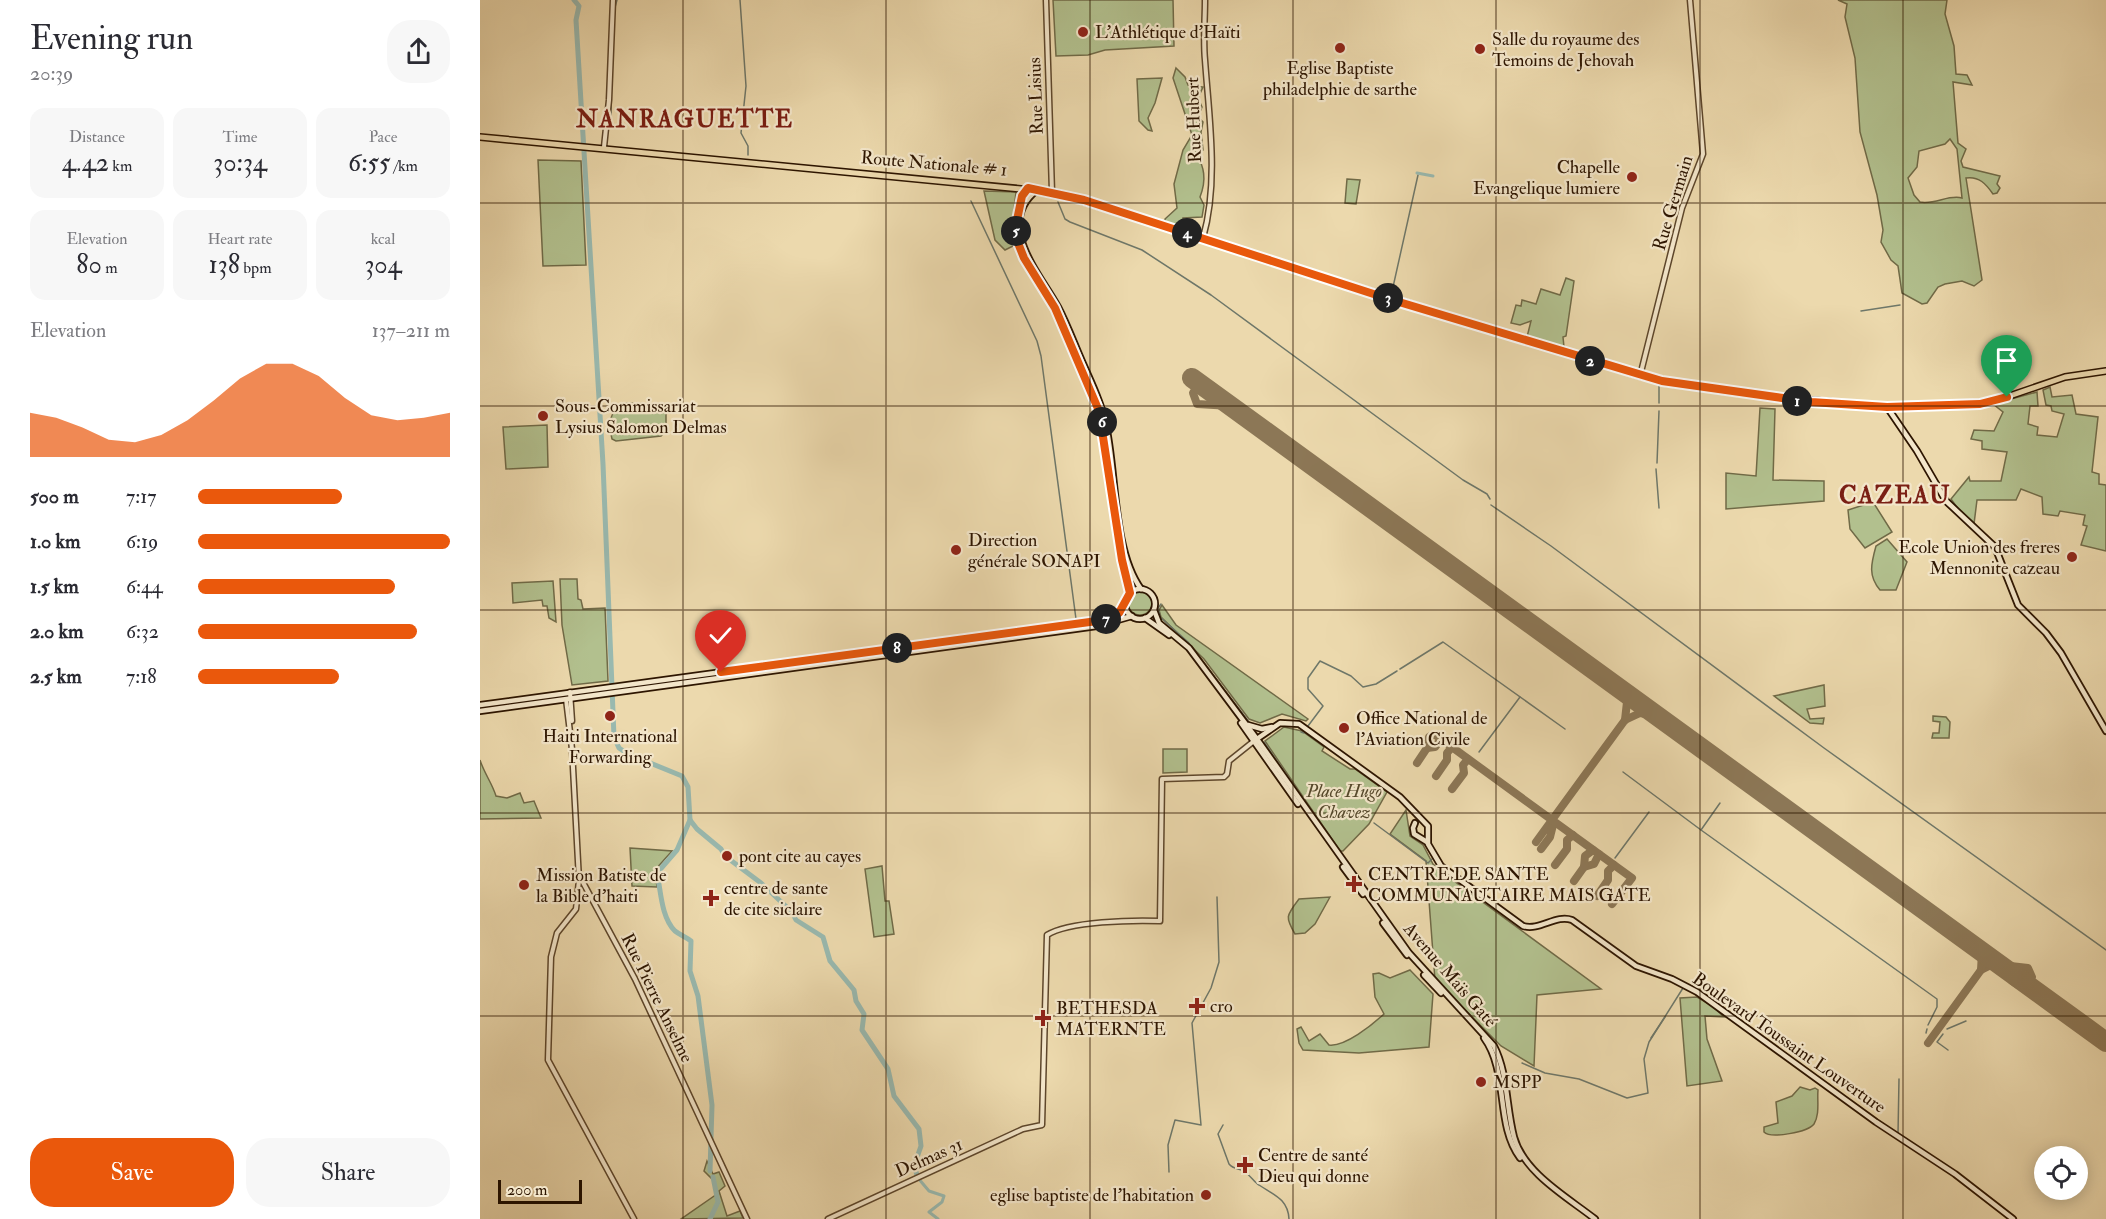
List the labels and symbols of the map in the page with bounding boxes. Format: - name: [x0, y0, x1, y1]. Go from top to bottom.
- place label: L'Athlétique d'Haïti: [1095, 21, 1241, 44]
- marker: L'Athlétique d'Haïti: [1076, 25, 1090, 39]
- place label: Salle du royaume des Temoins de Jehovah: [1492, 28, 1639, 72]
- marker: Eglise Baptiste philadelphie de sarthe: [1333, 41, 1347, 55]
- marker: Salle du royaume des Temoins de Jehovah: [1473, 42, 1487, 56]
- street label: Rue Lisius: [1023, 57, 1049, 135]
- place label: Eglise Baptiste philadelphie de sarthe: [1262, 57, 1417, 101]
- street label: Rue Hubert: [1181, 76, 1207, 163]
- district label: NANRAGUETTE: [575, 104, 794, 135]
- street label: Route Nationale # 1: [860, 146, 1008, 182]
- street label: Rue Germain: [1648, 153, 1698, 253]
- place label: Chapelle Evangelique lumiere: [1473, 156, 1620, 200]
- marker: Chapelle Evangelique lumiere: [1625, 170, 1639, 184]
- pin: 5: [1001, 216, 1031, 246]
- pin: 4: [1172, 218, 1202, 248]
- pin: 3: [1373, 283, 1403, 313]
- pin: [1981, 335, 2032, 397]
- pin: 2: [1575, 346, 1605, 376]
- pin: 1: [1782, 386, 1812, 416]
- place label: Sous-Commissariat Lysius Salomon Delmas: [555, 395, 727, 439]
- pin: 6: [1087, 407, 1117, 437]
- marker: Sous-Commissariat Lysius Salomon Delmas: [536, 409, 550, 423]
- district label: CAZEAU: [1839, 480, 1951, 511]
- place label: Direction générale SONAPI: [968, 529, 1101, 573]
- place label: Ecole Union des freres Mennonite cazeau: [1898, 536, 2060, 580]
- marker: Direction générale SONAPI: [949, 543, 963, 557]
- marker: Ecole Union des freres Mennonite cazeau: [2065, 550, 2079, 564]
- pin: 7: [1091, 604, 1121, 634]
- pin: [695, 610, 746, 672]
- pin: 8: [882, 633, 912, 663]
- place label: Office National de l'Aviation Civile: [1356, 707, 1488, 751]
- marker: Haiti International Forwarding: [603, 709, 617, 723]
- marker: Office National de l'Aviation Civile: [1337, 721, 1351, 735]
- place label: Haiti International Forwarding: [543, 725, 678, 769]
- park label: Place Hugo Chavez: [1305, 780, 1382, 824]
- place label: pont cite au cayes: [738, 845, 861, 868]
- marker: pont cite au cayes: [720, 849, 734, 863]
- place label: CENTRE DE SANTE COMMUNAUTAIRE MAIS GATE: [1368, 863, 1651, 907]
- place label: Mission Batiste de la Bible d'haiti: [536, 864, 667, 908]
- marker: CENTRE DE SANTE COMMUNAUTAIRE MAIS GATE: [1345, 875, 1363, 893]
- place label: centre de sante de cite siclaire: [724, 877, 829, 921]
- marker: Mission Batiste de la Bible d'haiti: [517, 878, 531, 892]
- marker: centre de sante de cite siclaire: [702, 889, 720, 907]
- street label: Avenue Maïs Gaté: [1398, 917, 1502, 1032]
- street label: Rue Pierre Anselme: [616, 930, 698, 1067]
- street label: Boulevard Toussaint Louverture: [1688, 967, 1891, 1119]
- place label: cro: [1210, 995, 1233, 1018]
- place label: BETHESDA MATERNTE: [1056, 997, 1166, 1041]
- marker: cro: [1188, 997, 1206, 1015]
- marker: BETHESDA MATERNTE: [1034, 1009, 1052, 1027]
- place label: MSPP: [1493, 1071, 1542, 1094]
- marker: MSPP: [1474, 1075, 1488, 1089]
- street label: Delmas 31: [892, 1133, 966, 1183]
- place label: Centre de santé Dieu qui donne: [1258, 1144, 1369, 1188]
- marker: Centre de santé Dieu qui donne: [1236, 1156, 1254, 1174]
- scale bar: [498, 1177, 582, 1204]
- place label: eglise baptiste de l'habitation: [990, 1184, 1194, 1207]
- marker: eglise baptiste de l'habitation: [1199, 1188, 1213, 1202]

